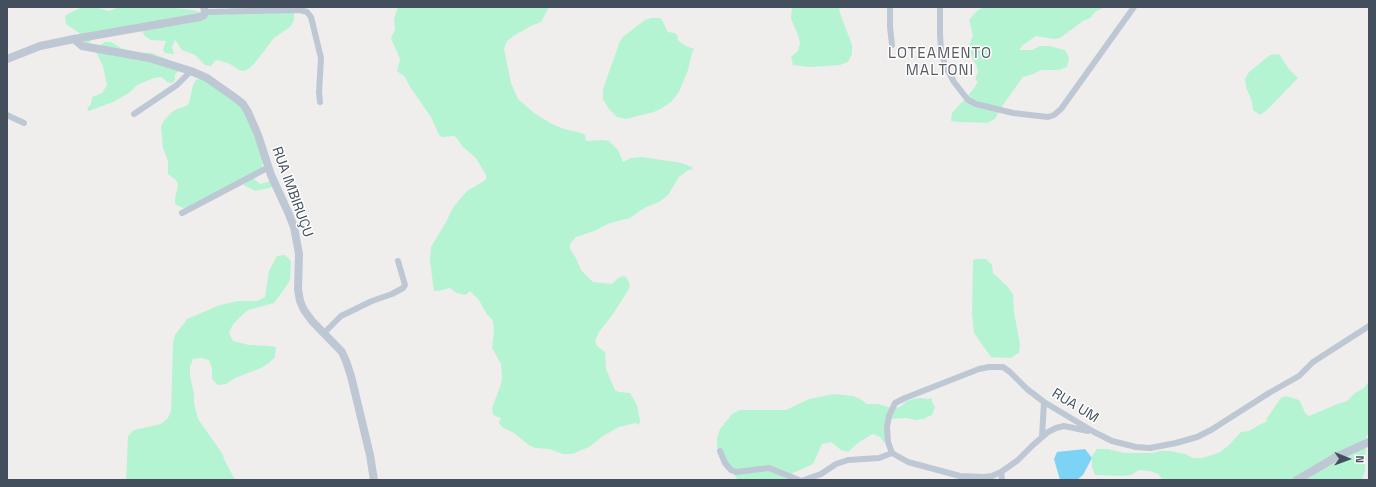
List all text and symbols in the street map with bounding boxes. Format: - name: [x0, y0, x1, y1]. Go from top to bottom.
- district label: LOTEAMENTO MALTONI: [888, 45, 992, 80]
- street label: RUA IMBIRUÇU: [268, 144, 316, 240]
- street label: RUA UM: [1049, 385, 1101, 427]
- north arrow: [1328, 439, 1368, 479]
- text: N: [1353, 455, 1367, 463]

